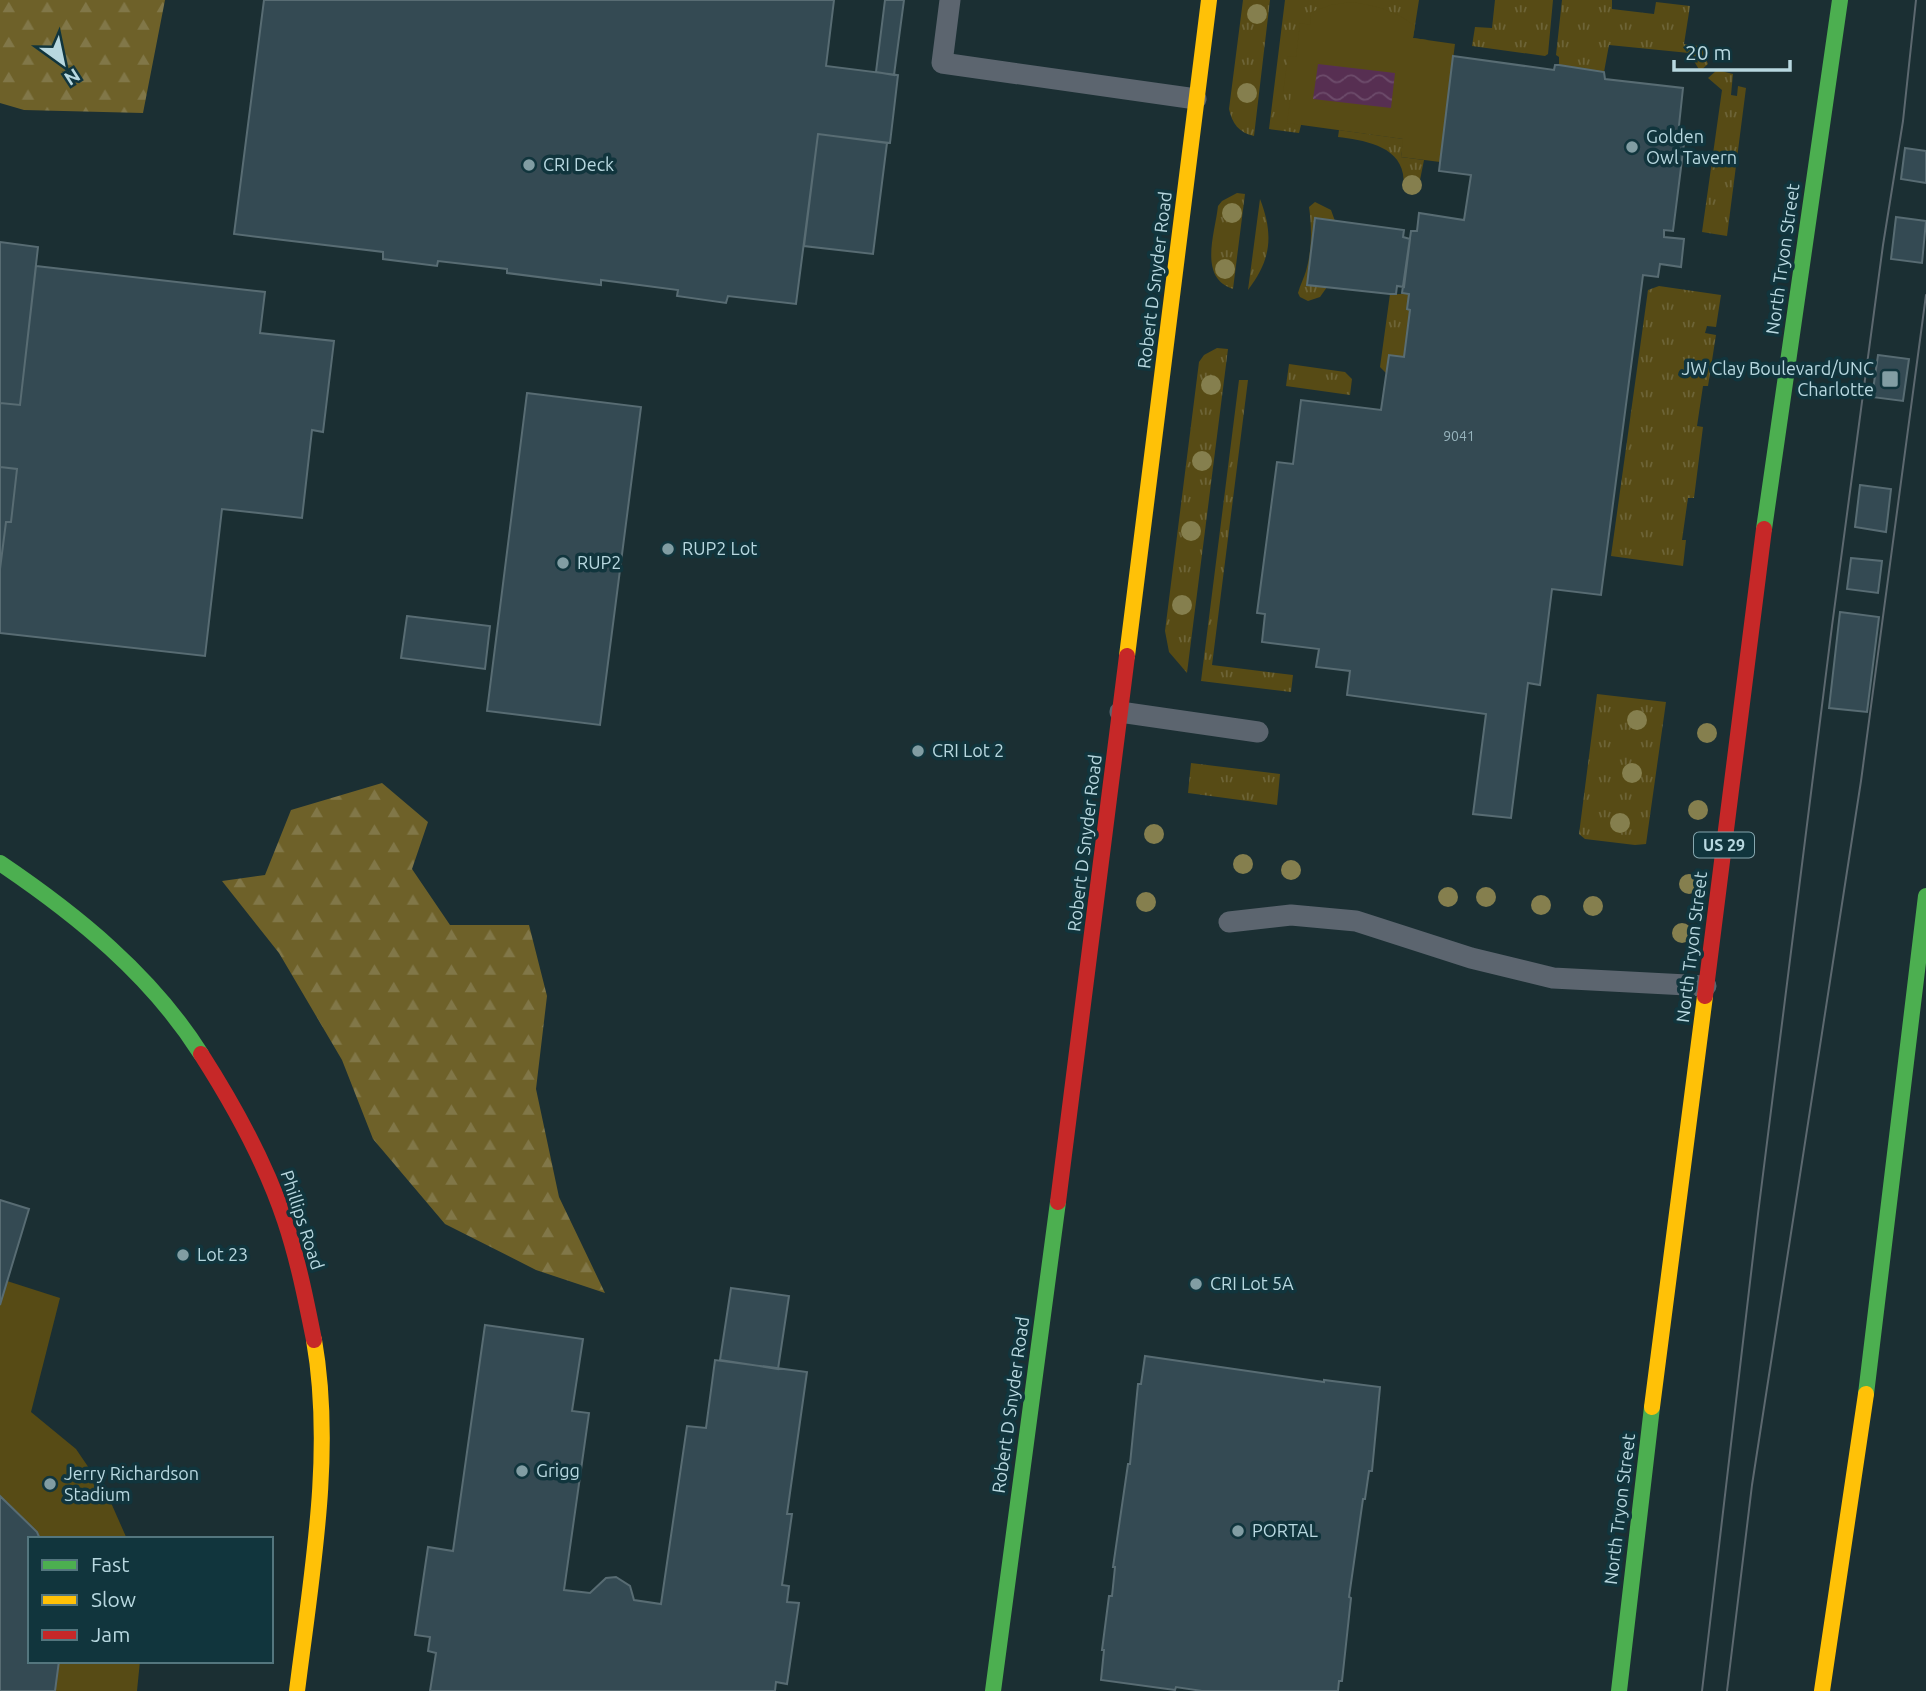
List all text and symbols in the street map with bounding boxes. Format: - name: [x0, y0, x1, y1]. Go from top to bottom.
- north arrow: [28, 28, 98, 98]
- scale bar: [1674, 28, 1790, 72]
- text: 20 m: [1685, 40, 1732, 64]
- text: N: [60, 64, 84, 90]
- place label: Golden Owl Tavern: [1646, 126, 1737, 167]
- marker: Golden Owl Tavern: [1624, 139, 1640, 155]
- place label: CRI Deck: [543, 154, 614, 174]
- marker: CRI Deck: [521, 157, 537, 173]
- street label: North Tryon Street: [1762, 182, 1802, 336]
- street label: Robert D Snyder Road: [1133, 190, 1175, 370]
- place label: JW Clay Boulevard/UNC Charlotte: [1682, 358, 1874, 399]
- marker: JW Clay Boulevard/UNC Charlotte: [1880, 369, 1900, 389]
- house number: 9041: [1443, 428, 1475, 444]
- place label: RUP2 Lot: [682, 538, 757, 558]
- marker: RUP2 Lot: [660, 541, 676, 557]
- place label: RUP2: [577, 552, 621, 572]
- marker: RUP2: [555, 555, 571, 571]
- place label: CRI Lot 2: [932, 740, 1004, 760]
- marker: CRI Lot 2: [910, 743, 926, 759]
- street label: Robert D Snyder Road: [1063, 753, 1105, 933]
- road number: US 29: [1694, 832, 1754, 858]
- street label: North Tryon Street: [1672, 870, 1710, 1024]
- street label: Phillips Road: [277, 1168, 328, 1272]
- place label: Lot 23: [197, 1244, 248, 1264]
- marker: Lot 23: [175, 1247, 191, 1263]
- place label: CRI Lot 5A: [1210, 1273, 1294, 1293]
- marker: CRI Lot 5A: [1188, 1276, 1204, 1292]
- street label: Robert D Snyder Road: [988, 1315, 1032, 1494]
- street label: North Tryon Street: [1600, 1432, 1638, 1586]
- place label: Grigg: [536, 1460, 580, 1480]
- place label: Jerry Richardson Stadium: [64, 1463, 199, 1504]
- marker: Grigg: [514, 1463, 530, 1479]
- marker: Jerry Richardson Stadium: [42, 1476, 58, 1492]
- place label: PORTAL: [1252, 1520, 1318, 1540]
- marker: PORTAL: [1230, 1523, 1246, 1539]
- legend: [28, 1537, 273, 1663]
- text: Fast: [91, 1552, 129, 1576]
- text: Slow: [91, 1587, 136, 1611]
- text: Jam: [91, 1622, 130, 1646]

